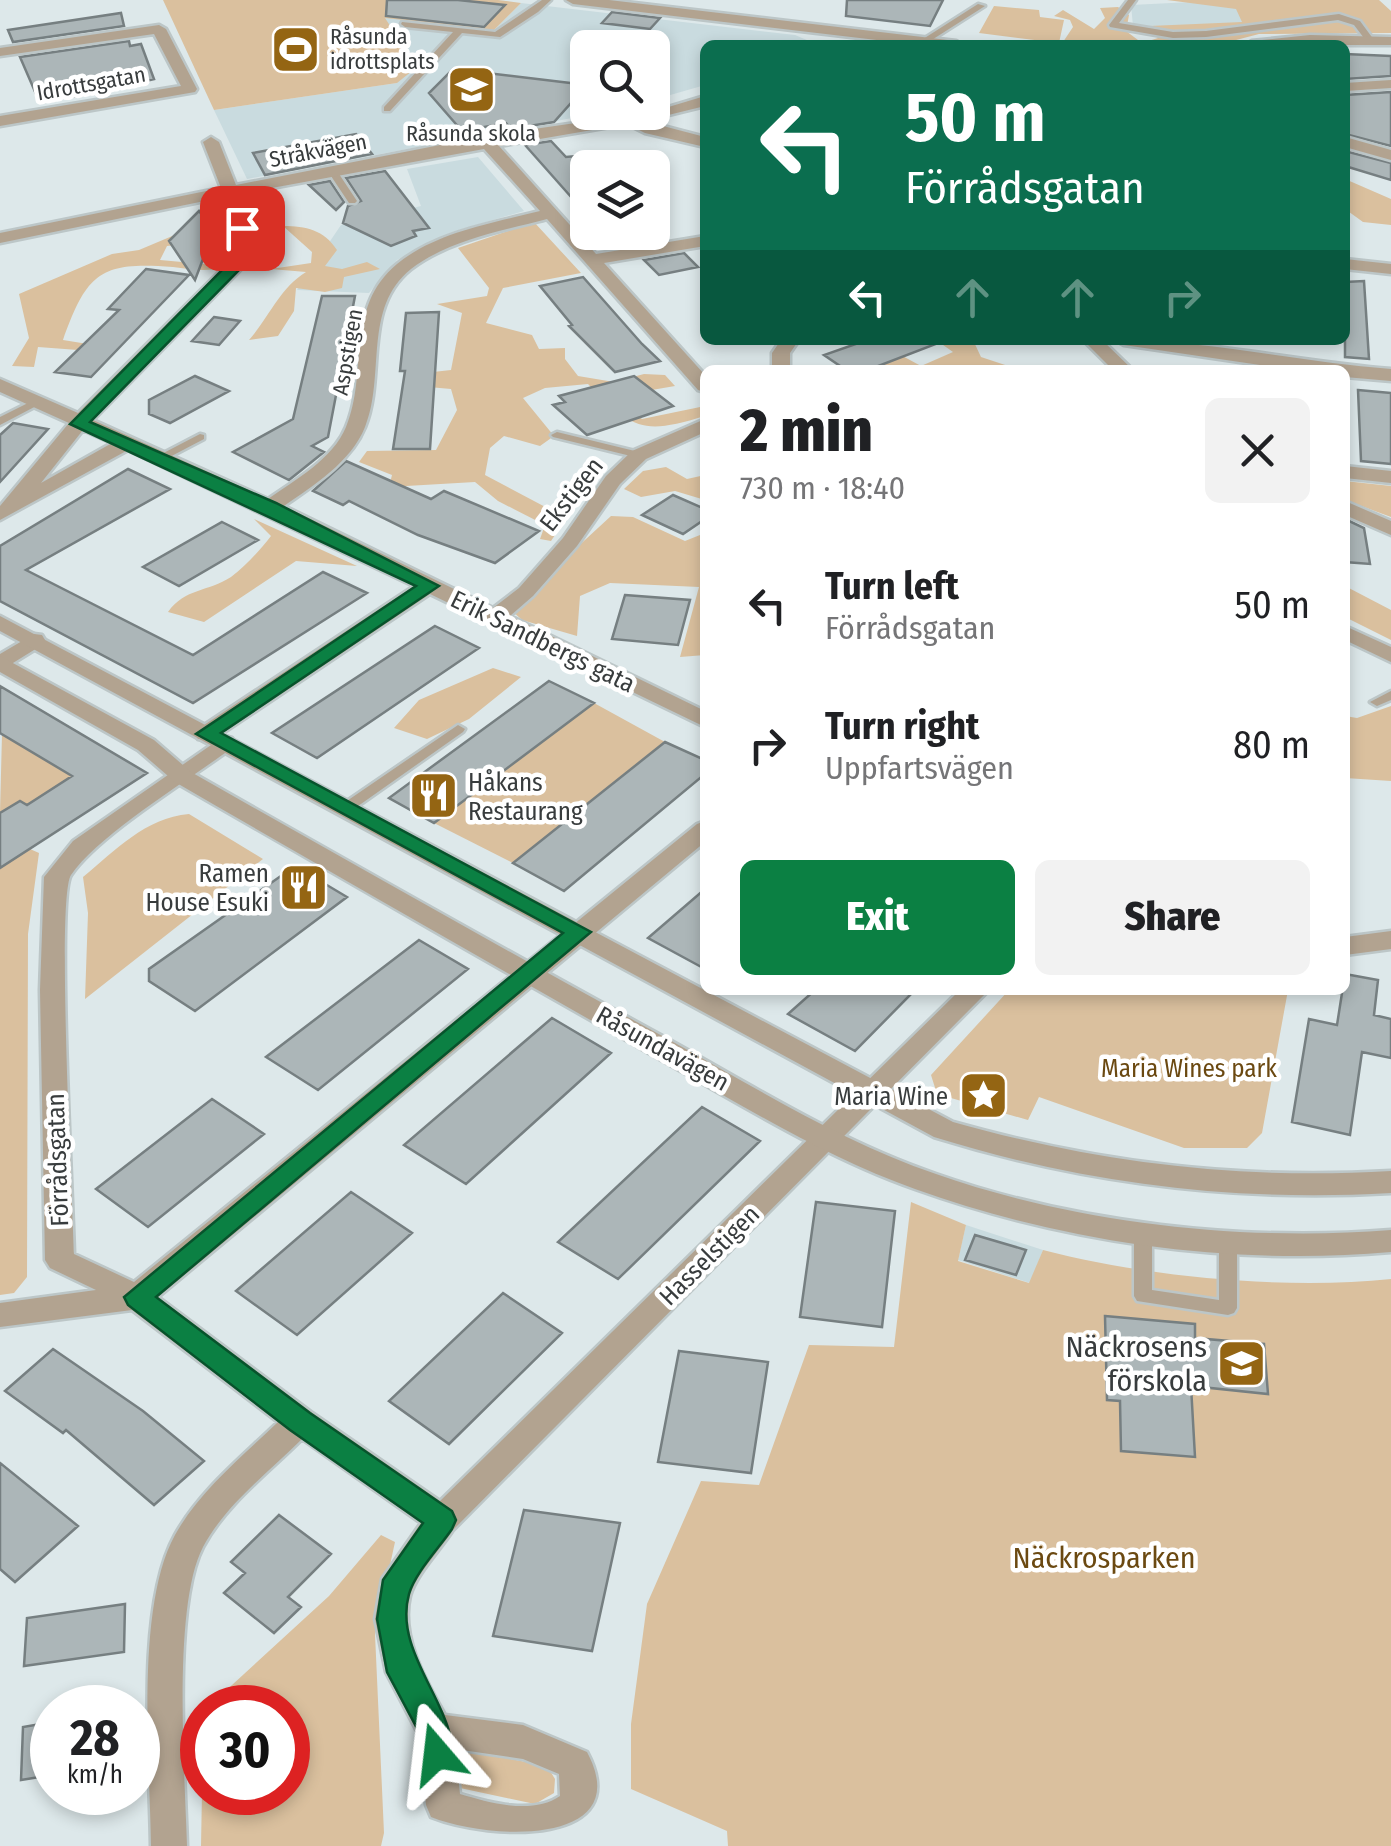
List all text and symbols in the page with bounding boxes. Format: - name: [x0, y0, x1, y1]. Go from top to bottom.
- sports icon: Råsunda idrottsplats: [269, 23, 321, 75]
- place label: Råsunda idrottsplats: [330, 23, 435, 75]
- map controls: [570, 30, 670, 250]
- button: search: [570, 30, 670, 130]
- street label: Idrottsgatan: [35, 61, 148, 106]
- school or university icon: Råsunda skola: [445, 63, 497, 115]
- text: 50 m: [905, 76, 1046, 160]
- icon: left: [740, 80, 870, 210]
- place label: Råsunda skola: [406, 120, 536, 147]
- street label: Stråkvägen: [267, 128, 369, 173]
- button: layers: [570, 150, 670, 250]
- text: Förrådsgatan: [905, 161, 1145, 215]
- pin: [200, 186, 285, 271]
- icon: arrive: [215, 201, 270, 256]
- icon: left: [840, 270, 895, 325]
- icon: ahead: [945, 270, 1000, 325]
- icon: ahead: [1050, 270, 1105, 325]
- icon: right: [1155, 270, 1210, 325]
- street label: Aspstigen: [327, 307, 368, 397]
- text: 2 min: [740, 395, 873, 467]
- button: close: [1205, 398, 1310, 503]
- street label: Ekstigen: [534, 452, 610, 537]
- text: 730 m · 18:40: [740, 469, 905, 507]
- text: Turn left: [825, 563, 959, 609]
- icon: left: [740, 578, 795, 633]
- text: 50 m: [1235, 582, 1310, 628]
- street label: Erik Sandbergs gata: [446, 584, 640, 699]
- text: Förrådsgatan: [825, 609, 995, 647]
- text: Turn right: [825, 703, 979, 749]
- icon: right: [740, 718, 795, 773]
- text: 80 m: [1233, 722, 1310, 768]
- text: Uppfartsvägen: [825, 749, 1014, 787]
- place label: Håkans Restaurang: [468, 768, 583, 827]
- restaurant icon: Håkans Restaurang: [407, 770, 459, 822]
- place label: Ramen House Esuki: [145, 859, 269, 918]
- button: Exit: [740, 860, 1015, 975]
- button: Share: [1035, 860, 1310, 975]
- restaurant icon: Ramen House Esuki: [278, 861, 330, 913]
- street label: Råsundavägen: [591, 1000, 734, 1098]
- park label: Maria Wines park: [1101, 1054, 1277, 1084]
- place icon: Maria Wine: [957, 1070, 1009, 1122]
- place label: Maria Wine: [834, 1082, 948, 1112]
- street label: Förrådsgatan: [41, 1093, 75, 1227]
- street label: Hasselstigen: [653, 1199, 766, 1312]
- place label: Näckrosens förskola: [1066, 1329, 1207, 1399]
- school or university icon: Näckrosens förskola: [1216, 1338, 1268, 1390]
- park label: Näckrosparken: [1012, 1540, 1196, 1576]
- speed limit sign: 30: [180, 1685, 310, 1815]
- position arrow: [385, 1702, 489, 1806]
- text: 28: [70, 1708, 120, 1768]
- text: km/h: [67, 1760, 123, 1790]

